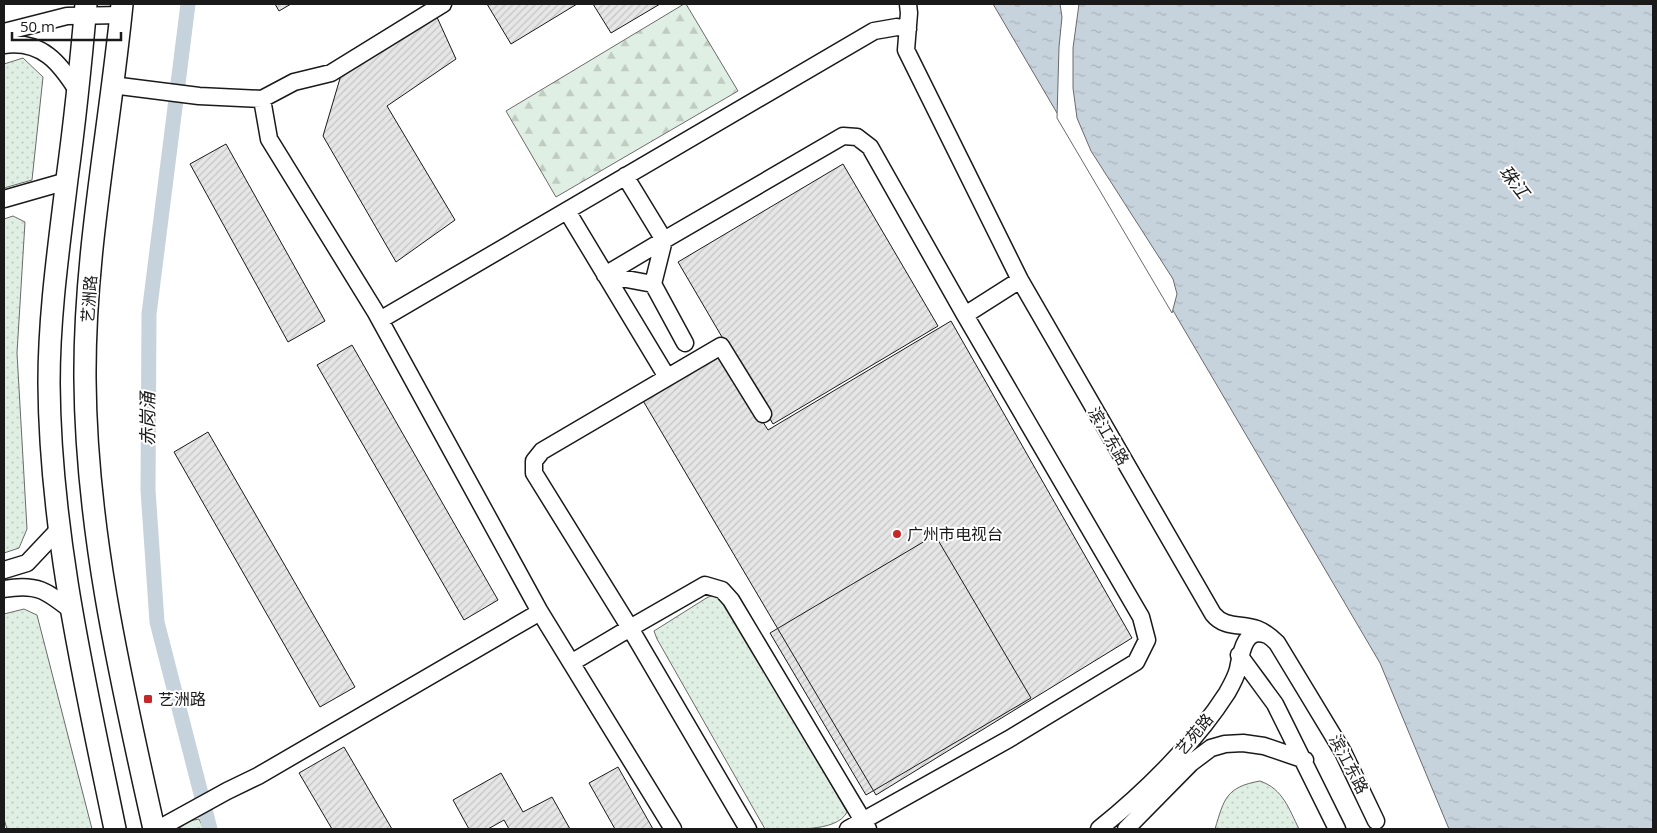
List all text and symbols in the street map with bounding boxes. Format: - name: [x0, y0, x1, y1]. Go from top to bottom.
- scale bar: [12, 10, 121, 42]
- text: 50 m: [20, 16, 55, 36]
- water label: 珠江: [1494, 160, 1537, 205]
- street label: 艺洲路: [76, 274, 102, 324]
- water label: 赤岗涌: [135, 390, 159, 446]
- street label: 滨江东路: [1083, 403, 1135, 469]
- place label: 广州市电视台: [907, 523, 1003, 545]
- marker: 广州市电视台: [891, 528, 903, 540]
- place label: 艺洲路: [158, 688, 206, 710]
- marker: 艺洲路: [142, 693, 154, 705]
- street label: 艺苑路: [1170, 709, 1218, 759]
- street label: 滨江东路: [1324, 731, 1374, 797]

